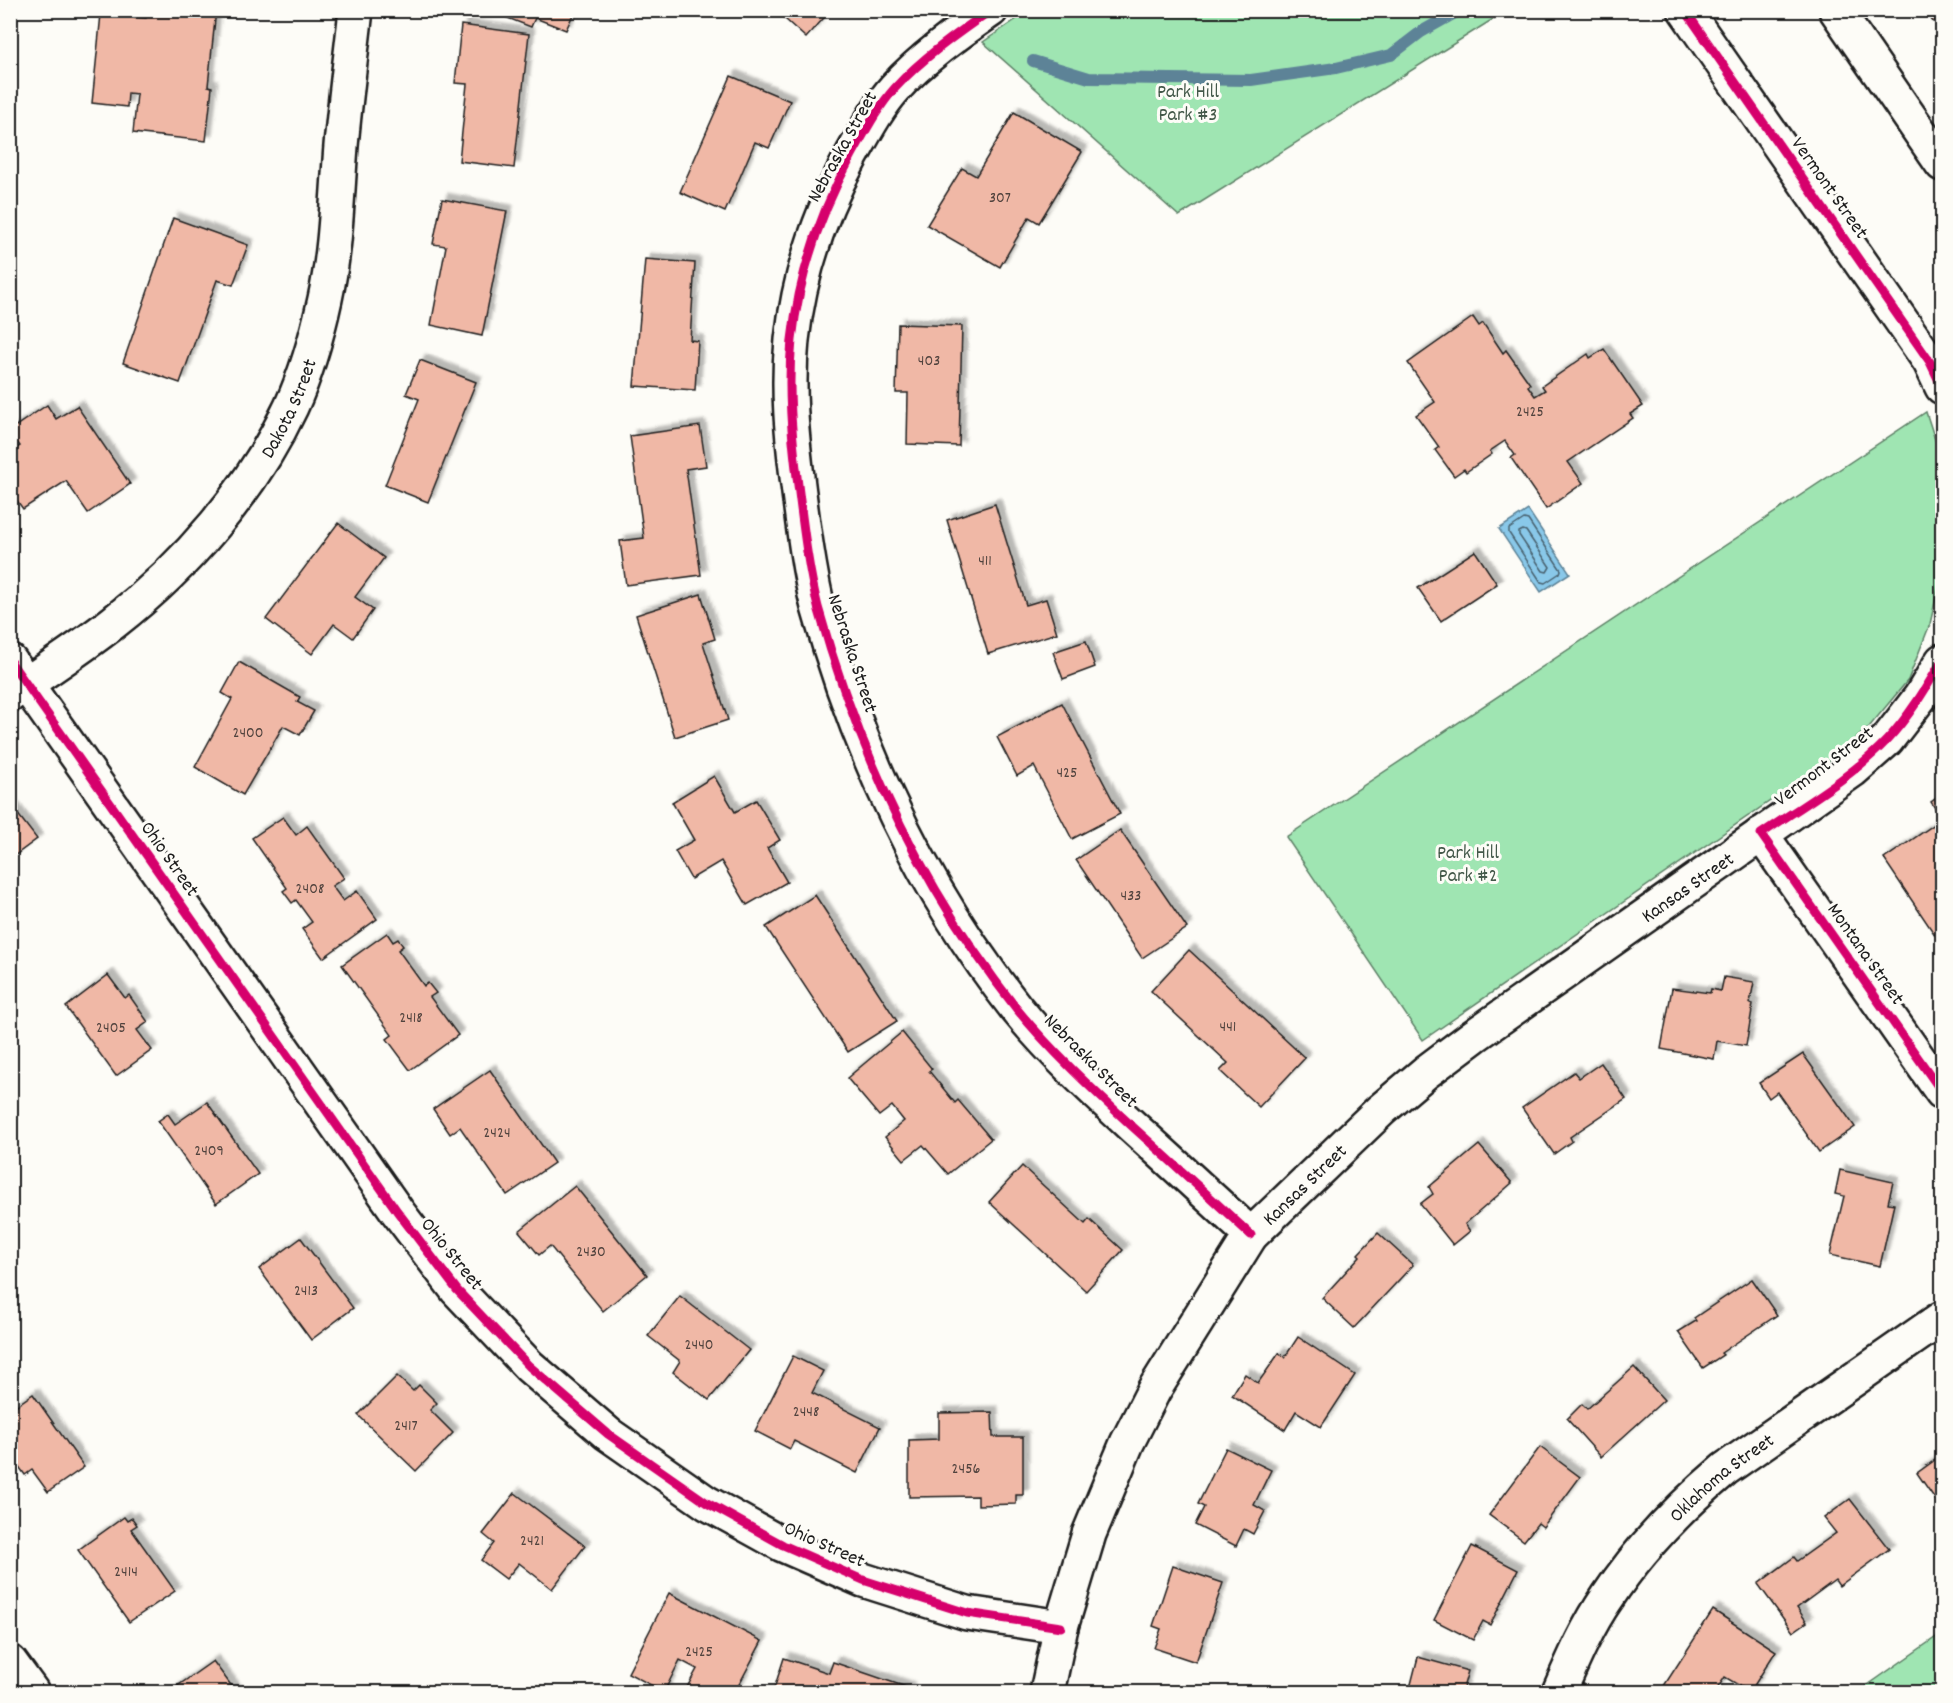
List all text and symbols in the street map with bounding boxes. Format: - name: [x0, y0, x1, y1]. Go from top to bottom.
- park label: Park Hill Park #3: [1157, 79, 1219, 130]
- street label: Nebraska Street: [801, 87, 886, 208]
- street label: Vermont Street: [1783, 132, 1874, 245]
- house number: 307: [989, 187, 1011, 210]
- house number: 403: [918, 350, 940, 373]
- street label: Dakota Street: [255, 356, 326, 464]
- house number: 2425: [1516, 401, 1544, 424]
- house number: 411: [978, 550, 992, 573]
- street label: Nebraska Street: [819, 591, 884, 717]
- street label: Vermont Street: [1769, 721, 1880, 814]
- house number: 2400: [232, 722, 264, 745]
- house number: 425: [1056, 762, 1078, 785]
- street label: Ohio Street: [132, 816, 205, 903]
- park label: Park Hill Park #2: [1437, 840, 1499, 891]
- street label: Kansas Street: [1637, 847, 1741, 931]
- house number: 2408: [296, 878, 324, 901]
- house number: 433: [1121, 885, 1141, 908]
- street label: Montana Street: [1819, 898, 1910, 1011]
- house number: 2418: [399, 1007, 423, 1030]
- street label: Nebraska Street: [1036, 1009, 1143, 1116]
- house number: 441: [1220, 1016, 1236, 1039]
- house number: 2405: [96, 1017, 126, 1040]
- house number: 2424: [483, 1122, 511, 1145]
- street label: Kansas Street: [1258, 1139, 1354, 1234]
- house number: 2409: [194, 1140, 224, 1163]
- street label: Ohio Street: [413, 1213, 489, 1297]
- house number: 2430: [576, 1241, 606, 1264]
- house number: 2413: [294, 1280, 318, 1303]
- house number: 2440: [685, 1334, 714, 1357]
- house number: 2448: [793, 1401, 819, 1424]
- house number: 2417: [394, 1415, 418, 1438]
- street label: Oklahoma Street: [1664, 1428, 1781, 1530]
- house number: 2456: [952, 1458, 981, 1481]
- street label: Ohio Street: [779, 1515, 869, 1576]
- house number: 2421: [520, 1530, 544, 1553]
- house number: 2414: [114, 1561, 138, 1584]
- house number: 2425: [685, 1641, 713, 1664]

